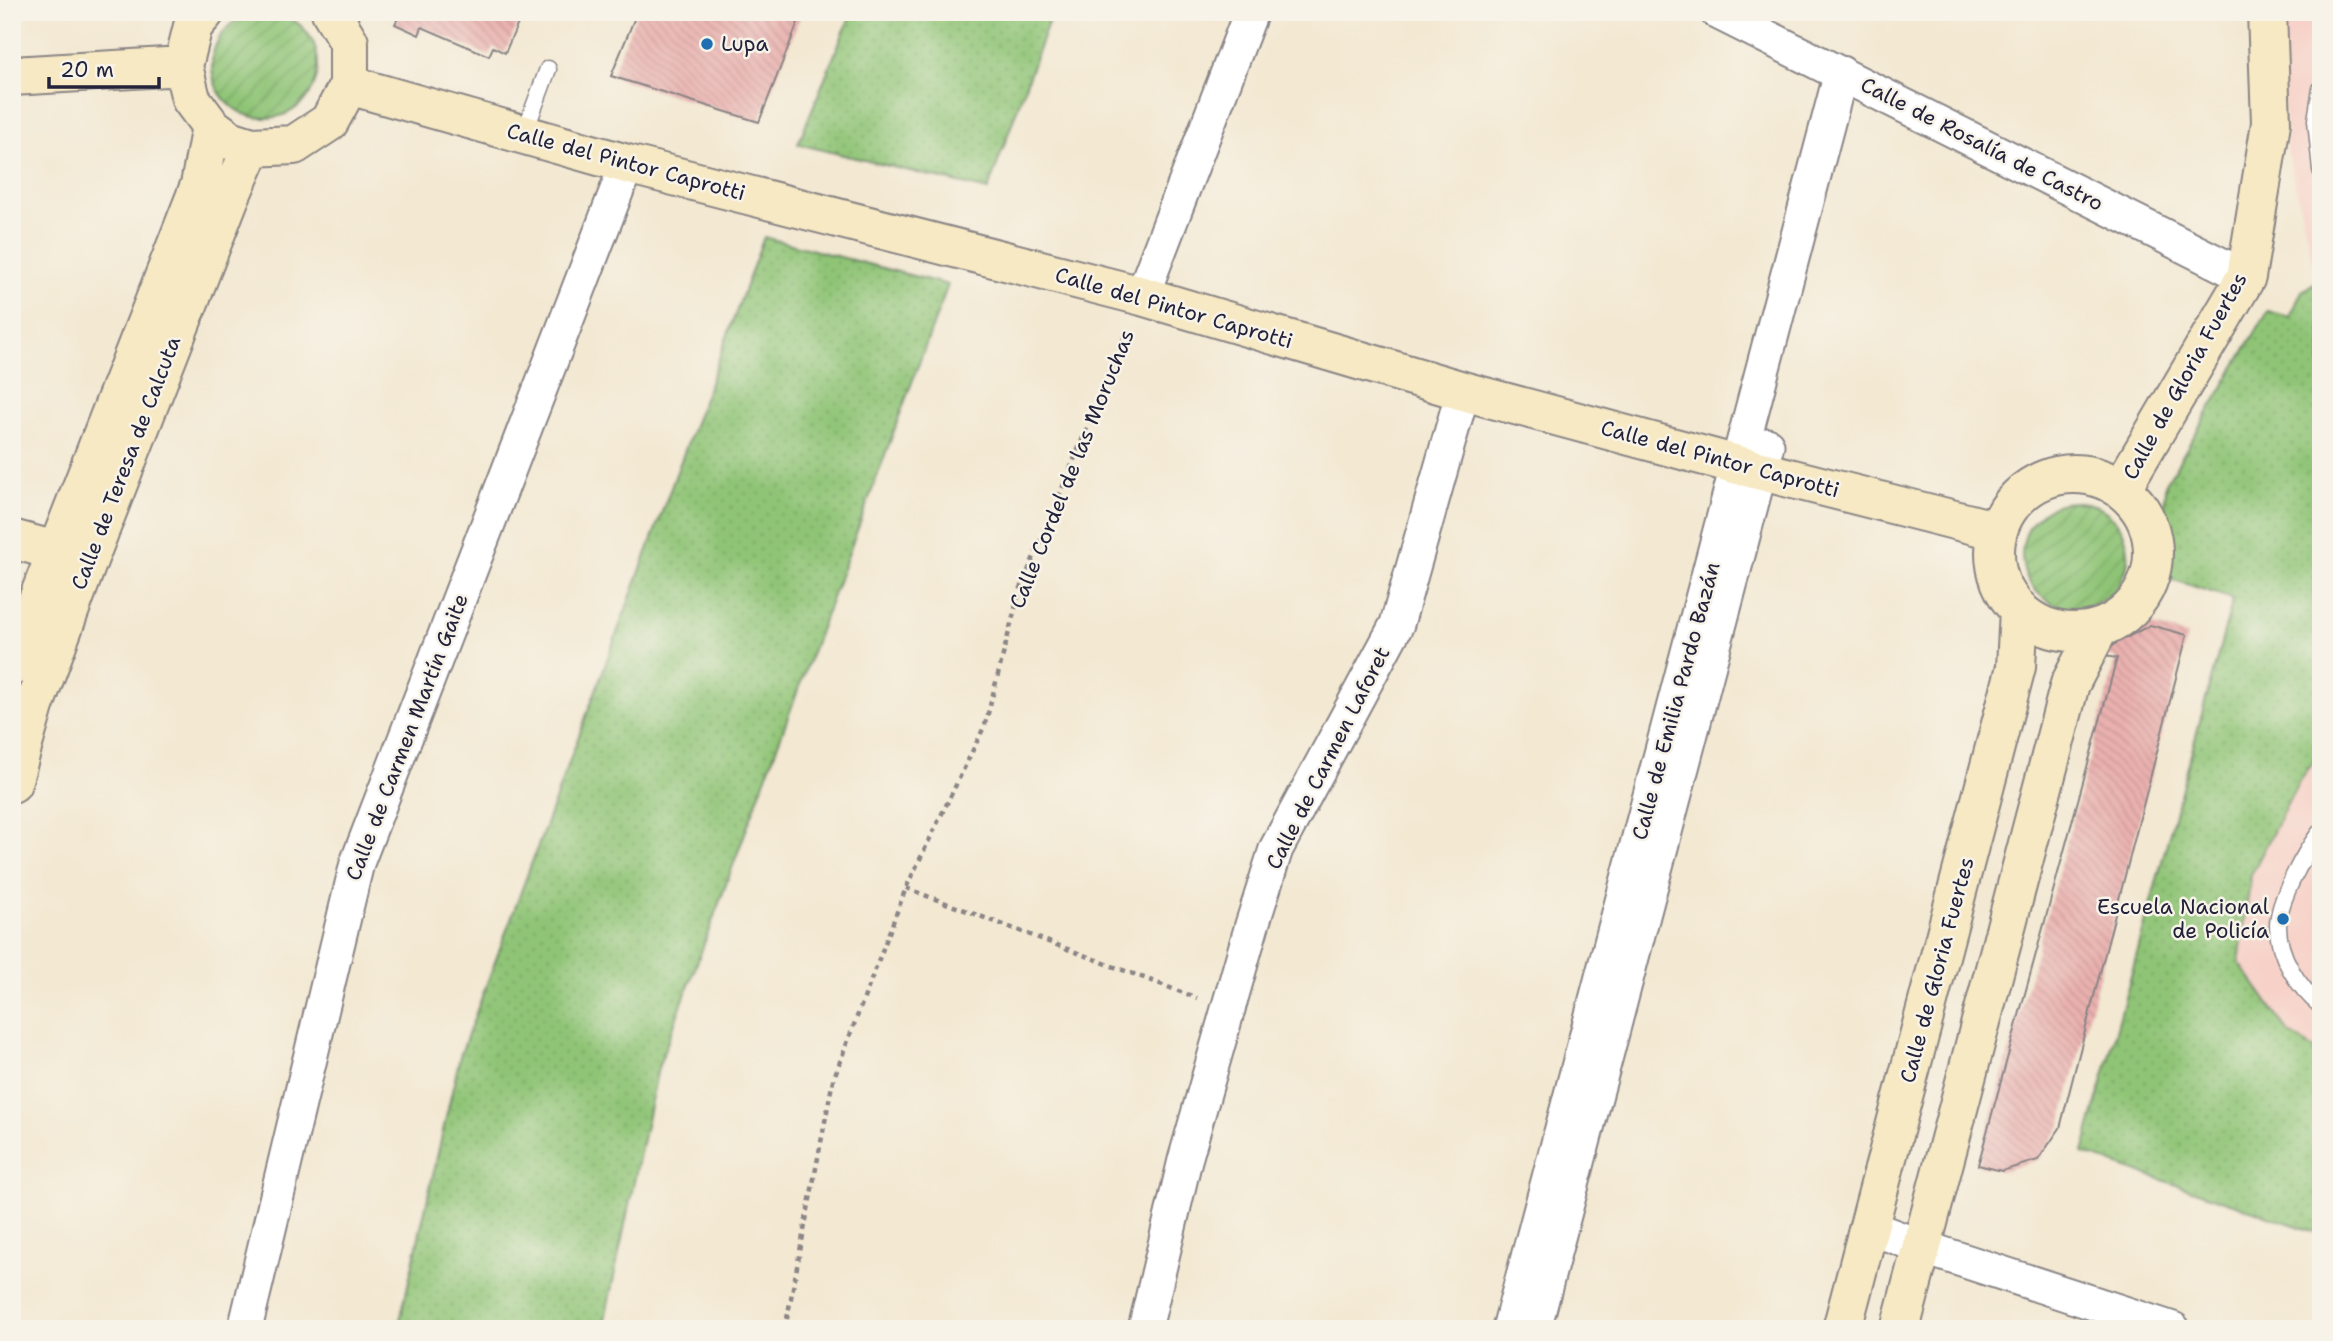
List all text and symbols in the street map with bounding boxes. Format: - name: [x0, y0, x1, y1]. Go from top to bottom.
- place label: Lupa: [721, 30, 769, 58]
- marker: Lupa: [699, 36, 715, 52]
- scale bar: [49, 46, 159, 90]
- text: 20 m: [60, 56, 114, 84]
- street label: Calle de Rosalía de Castro: [1856, 70, 2108, 218]
- street label: Calle del Pintor Caprotti: [504, 117, 748, 207]
- street label: Calle del Pintor Caprotti: [1052, 261, 1296, 355]
- street label: Calle de Gloria Fuertes: [2116, 267, 2254, 485]
- street label: Calle Cordel de las Moruchas: [1003, 325, 1141, 613]
- street label: Calle de Teresa de Calcuta: [65, 332, 187, 594]
- street label: Calle del Pintor Caprotti: [1598, 414, 1842, 504]
- street label: Calle de Emilia Pardo Bazán: [1625, 559, 1727, 843]
- street label: Calle de Carmen Martín Gaite: [339, 590, 475, 884]
- street label: Calle de Carmen Laforet: [1260, 642, 1396, 874]
- street label: Calle de Gloria Fuertes: [1893, 854, 1981, 1086]
- place label: Escuela Nacional de Policía: [2097, 893, 2270, 945]
- marker: Escuela Nacional de Policía: [2275, 911, 2291, 927]

